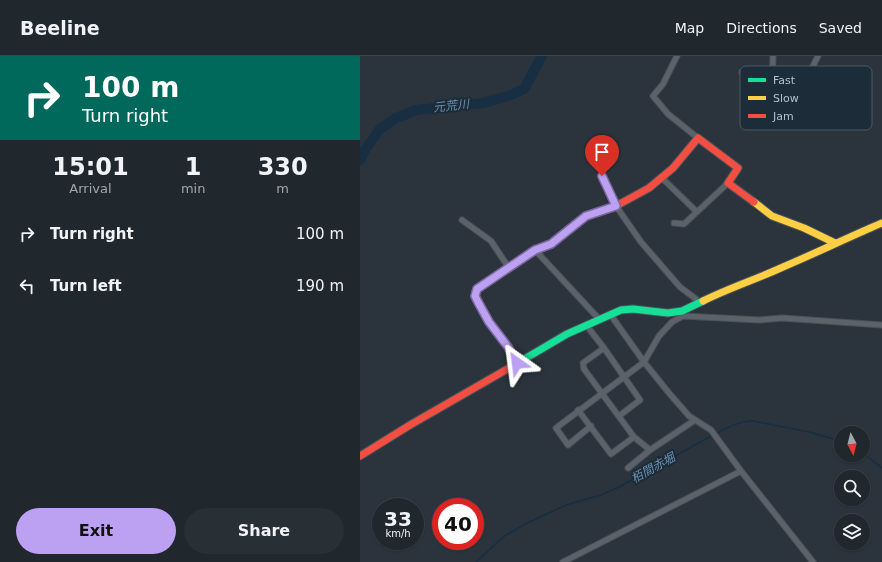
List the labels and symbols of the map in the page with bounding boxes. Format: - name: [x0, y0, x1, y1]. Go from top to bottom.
- legend: [740, 66, 872, 130]
- text: Fast: [773, 74, 796, 87]
- text: Slow: [773, 92, 799, 105]
- water label: 元荒川: [432, 97, 472, 115]
- text: Jam: [772, 110, 794, 123]
- pin: [585, 135, 619, 176]
- position arrow: [496, 342, 538, 384]
- north arrow: [834, 426, 870, 462]
- water label: 栢間赤堀: [629, 449, 679, 486]
- speed limit sign: 40: [432, 498, 484, 550]

